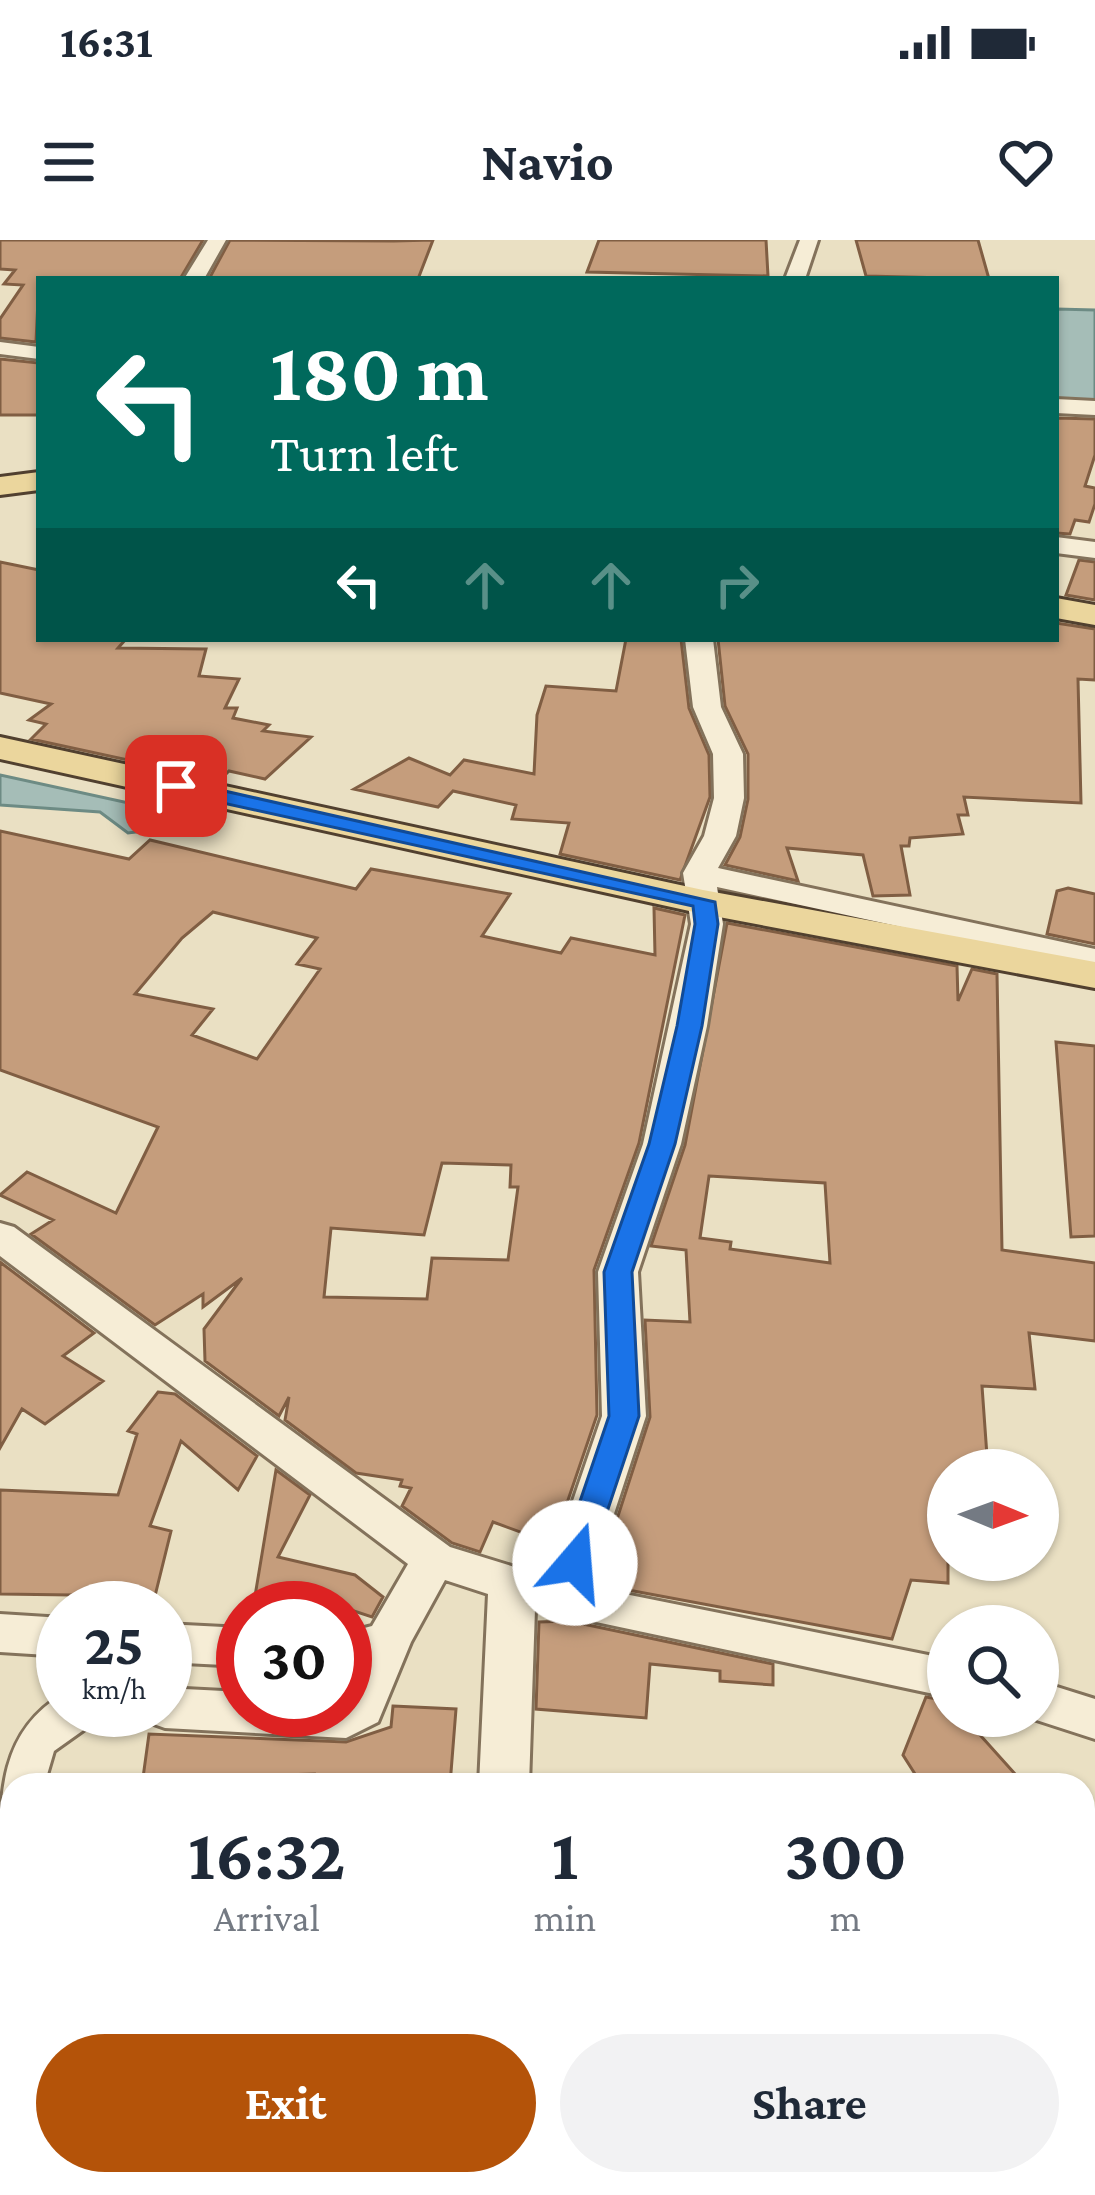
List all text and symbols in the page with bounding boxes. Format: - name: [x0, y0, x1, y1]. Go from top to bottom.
- text: 16:31: [60, 17, 153, 67]
- icon: menu: [36, 129, 102, 195]
- icon: heart: [993, 129, 1059, 195]
- text: Navio: [481, 132, 614, 192]
- icon: left: [72, 324, 228, 480]
- text: 180 m: [270, 325, 489, 418]
- text: Turn left: [270, 423, 458, 483]
- icon: left: [326, 552, 392, 618]
- icon: ahead: [452, 552, 518, 618]
- icon: ahead: [578, 552, 644, 618]
- icon: right: [704, 552, 770, 618]
- pin: [125, 735, 227, 837]
- icon: arrive: [143, 753, 209, 819]
- north arrow: [927, 1449, 1059, 1581]
- map controls: [927, 1449, 1059, 1737]
- position arrow: [512, 1500, 638, 1626]
- speed limit sign: 30: [216, 1581, 372, 1737]
- button: search: [927, 1605, 1059, 1737]
- text: 25: [84, 1610, 144, 1677]
- text: km/h: [82, 1672, 146, 1705]
- text: 16:32: [188, 1814, 346, 1894]
- text: 1: [551, 1814, 578, 1894]
- text: 300: [784, 1814, 907, 1894]
- text: Arrival: [214, 1896, 320, 1939]
- text: min: [534, 1896, 596, 1939]
- text: m: [830, 1896, 861, 1939]
- button: Exit: [36, 2034, 536, 2172]
- button: Share: [560, 2034, 1059, 2172]

